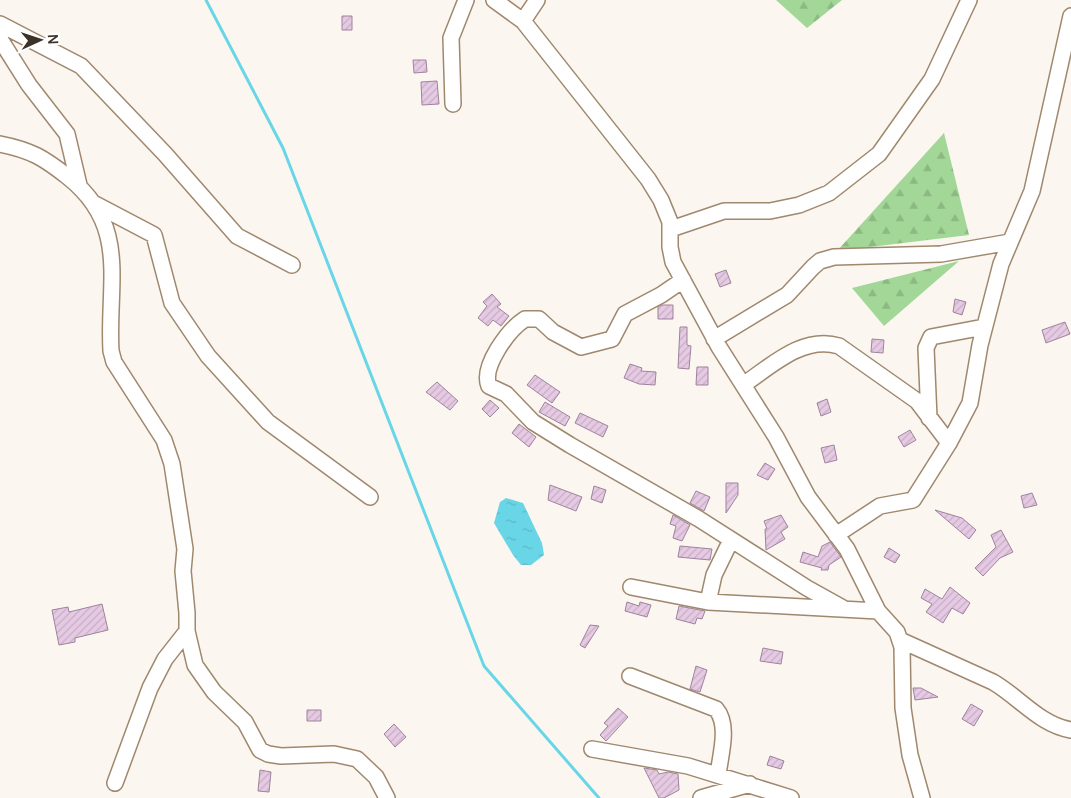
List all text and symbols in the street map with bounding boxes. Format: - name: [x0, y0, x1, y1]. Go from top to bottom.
- north arrow: [15, 15, 65, 65]
- text: N: [44, 34, 63, 45]

